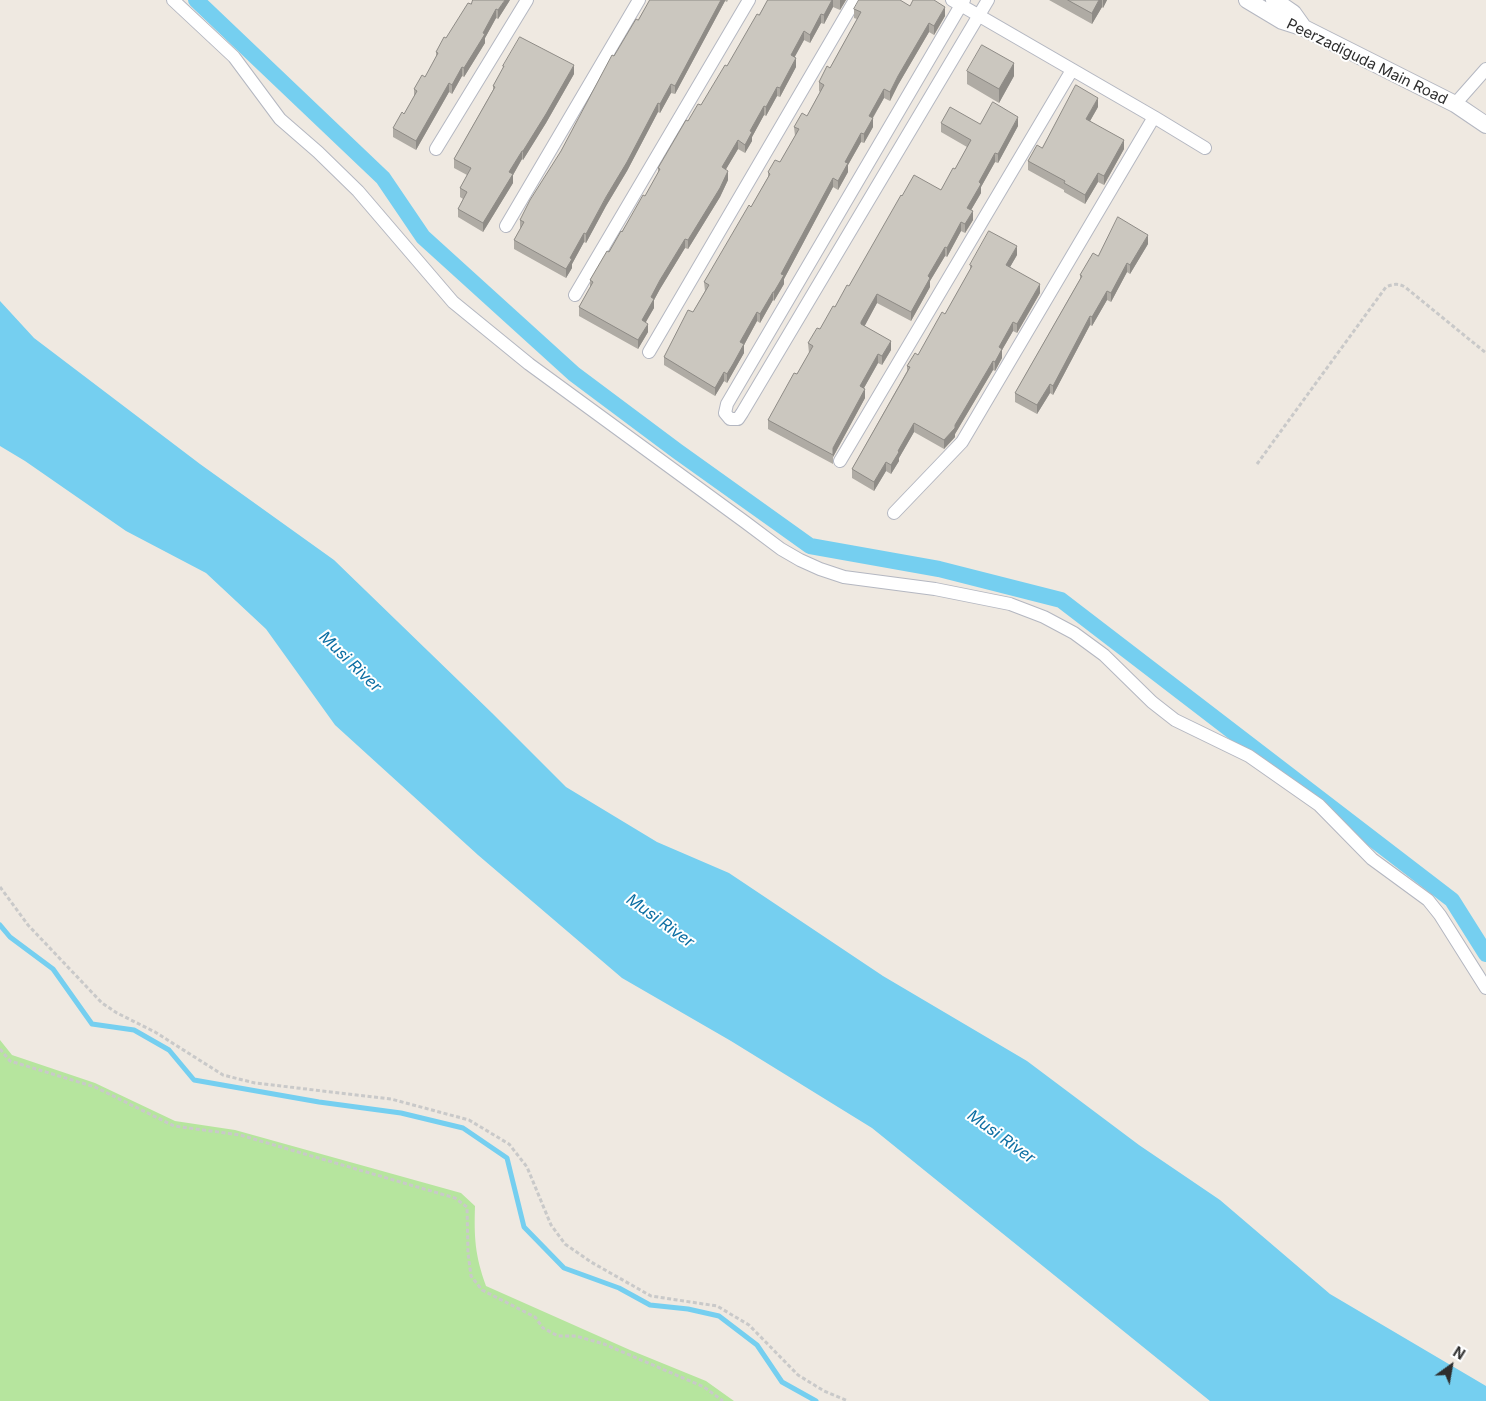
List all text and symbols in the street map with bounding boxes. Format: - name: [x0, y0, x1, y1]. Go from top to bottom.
- street label: Peerzadiguda Main Road: [1284, 15, 1450, 109]
- water label: Musi River: [315, 628, 385, 696]
- water label: Musi River: [622, 890, 698, 952]
- water label: Musi River: [963, 1106, 1039, 1168]
- north arrow: [1426, 1341, 1476, 1391]
- text: N: [1450, 1343, 1468, 1363]

